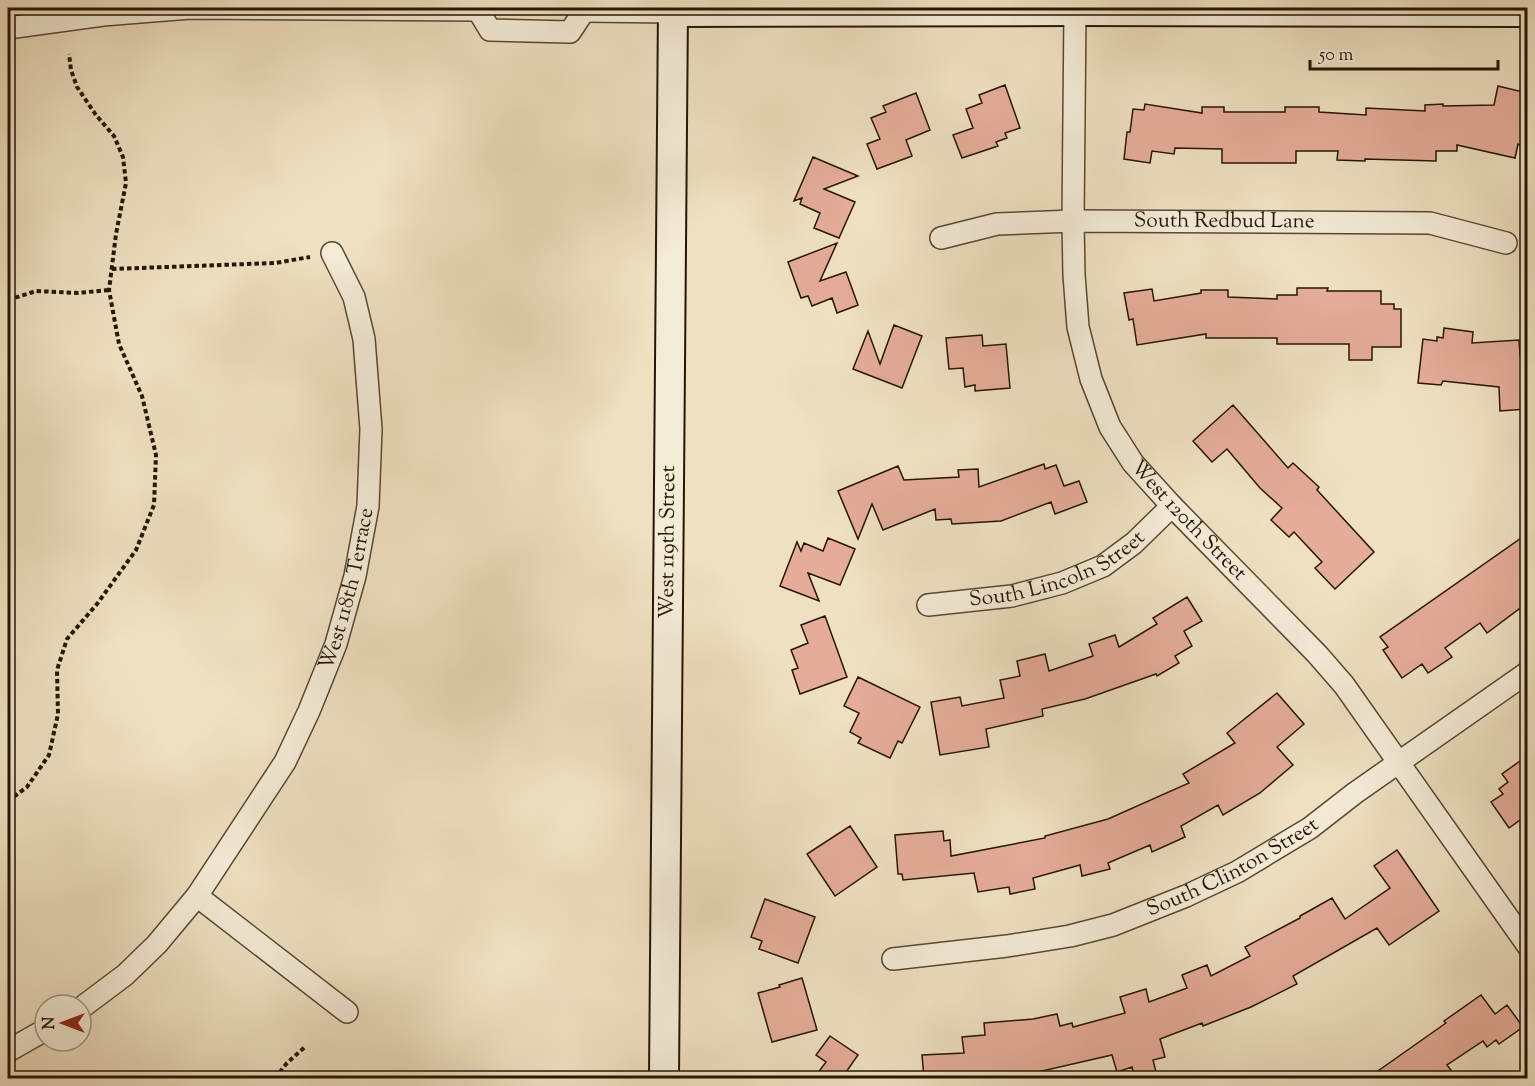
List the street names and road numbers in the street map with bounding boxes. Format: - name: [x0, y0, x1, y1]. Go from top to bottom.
- street label: South Redbud Lane: [1134, 206, 1315, 237]
- street label: West 120th Street: [1123, 454, 1253, 588]
- street label: West 119th Street: [653, 465, 684, 619]
- street label: West 118th Terrace: [312, 505, 382, 675]
- street label: South Lincoln Street: [968, 524, 1153, 615]
- street label: South Clinton Street: [1142, 811, 1326, 925]

